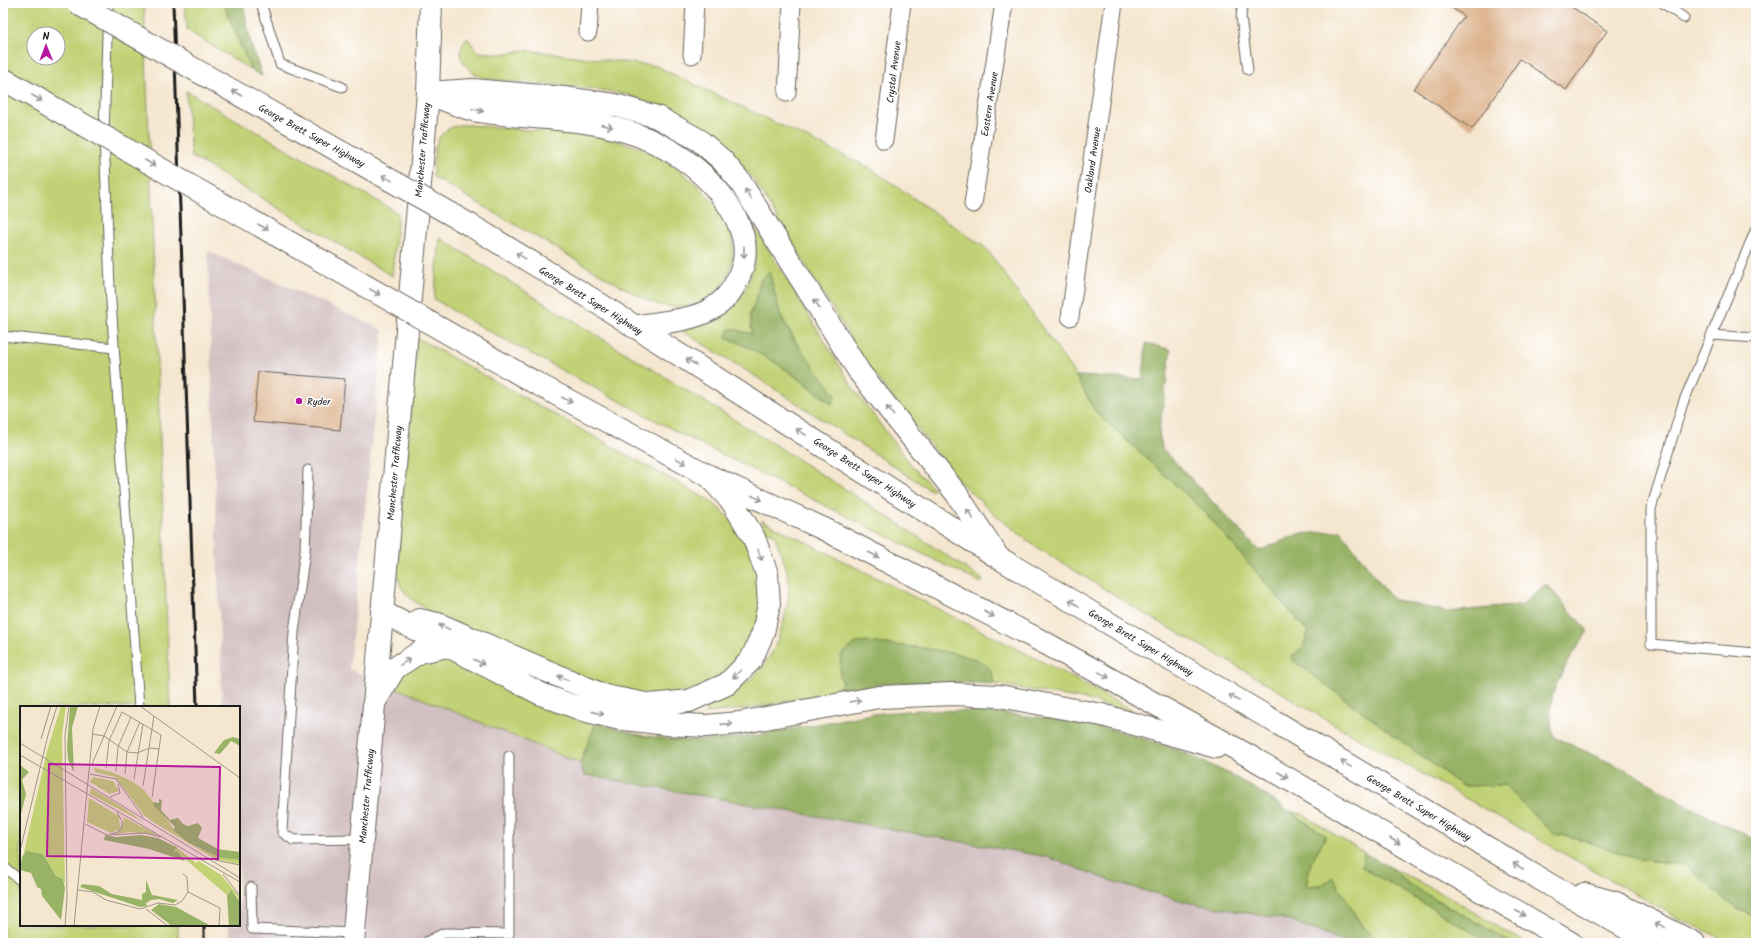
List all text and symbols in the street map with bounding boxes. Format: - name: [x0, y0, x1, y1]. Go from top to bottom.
- north arrow: [26, 26, 66, 66]
- text: N: [42, 28, 50, 46]
- street label: Crystal Avenue: [882, 40, 906, 104]
- street label: Eastern Avenue: [977, 70, 1003, 138]
- one-way arrow: [231, 89, 243, 97]
- one-way arrow: [31, 95, 43, 103]
- street label: George Brett Super Highway: [255, 100, 368, 172]
- street label: Manchester Trafficway: [411, 102, 435, 198]
- one-way arrow: [471, 107, 484, 115]
- one-way arrow: [600, 123, 613, 130]
- street label: Oakland Avenue: [1080, 126, 1106, 194]
- one-way arrow: [144, 159, 156, 167]
- one-way arrow: [381, 173, 393, 181]
- one-way arrow: [744, 189, 752, 200]
- one-way arrow: [257, 224, 269, 232]
- one-way arrow: [740, 245, 748, 258]
- one-way arrow: [516, 252, 527, 260]
- street label: George Brett Super Highway: [535, 262, 646, 339]
- one-way arrow: [369, 288, 381, 296]
- one-way arrow: [813, 299, 821, 310]
- one-way arrow: [685, 358, 697, 366]
- place label: Ryder: [307, 394, 331, 410]
- marker: Ryder: [294, 396, 304, 406]
- one-way arrow: [561, 397, 573, 404]
- one-way arrow: [886, 405, 895, 416]
- street label: Manchester Trafficway: [383, 425, 407, 521]
- one-way arrow: [795, 427, 807, 435]
- street label: George Brett Super Highway: [810, 434, 919, 512]
- one-way arrow: [675, 458, 687, 465]
- one-way arrow: [750, 495, 762, 502]
- one-way arrow: [966, 509, 974, 520]
- one-way arrow: [757, 548, 764, 561]
- one-way arrow: [868, 551, 880, 559]
- one-way arrow: [1068, 598, 1080, 606]
- street label: George Brett Super Highway: [1085, 605, 1196, 681]
- one-way arrow: [983, 611, 995, 618]
- one-way arrow: [438, 623, 450, 630]
- one-way arrow: [399, 657, 411, 665]
- one-way arrow: [473, 659, 485, 666]
- one-way arrow: [732, 669, 742, 679]
- one-way arrow: [1098, 672, 1110, 680]
- one-way arrow: [558, 674, 570, 682]
- one-way arrow: [1228, 693, 1240, 701]
- one-way arrow: [848, 697, 861, 705]
- inset map: [20, 706, 240, 926]
- one-way arrow: [591, 710, 604, 718]
- one-way arrow: [720, 721, 733, 728]
- street label: Manchester Trafficway: [355, 748, 379, 844]
- one-way arrow: [1340, 759, 1352, 767]
- street label: George Brett Super Highway: [1363, 770, 1474, 846]
- one-way arrow: [1276, 772, 1288, 780]
- one-way arrow: [1389, 837, 1401, 845]
- one-way arrow: [1512, 861, 1524, 869]
- one-way arrow: [1513, 909, 1525, 917]
- one-way arrow: [1654, 921, 1666, 928]

